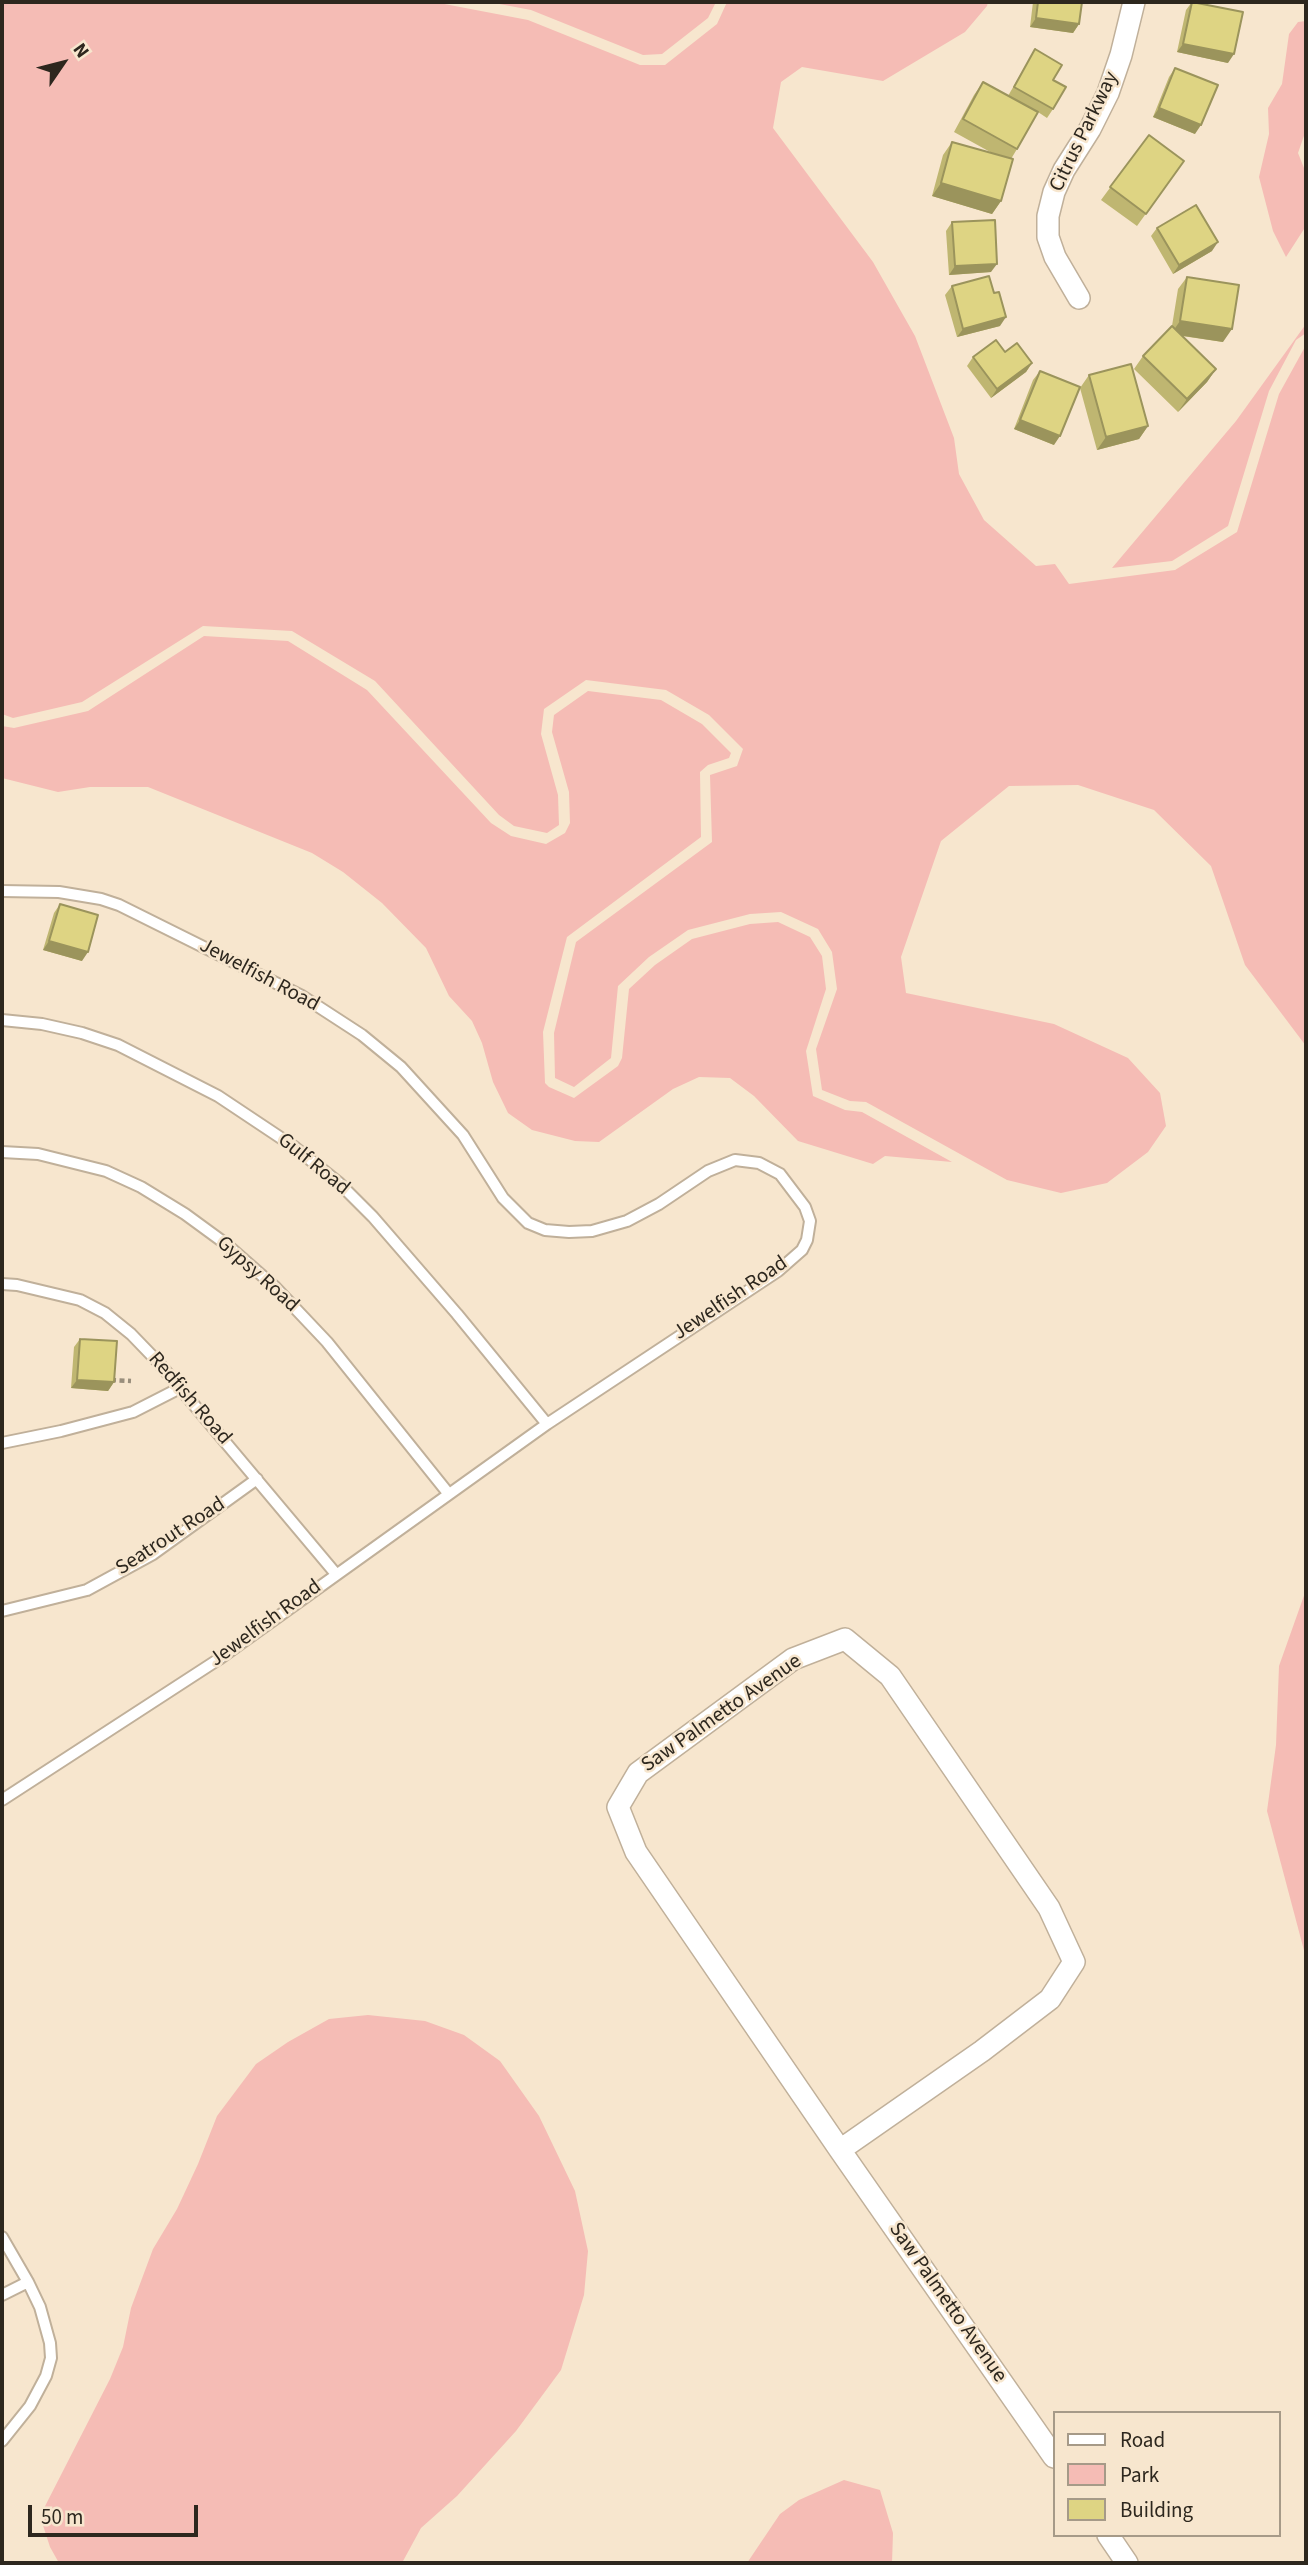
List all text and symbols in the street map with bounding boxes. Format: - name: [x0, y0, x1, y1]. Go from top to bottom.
- north arrow: [28, 28, 98, 98]
- text: N: [66, 38, 95, 64]
- street label: Citrus Parkway: [1045, 68, 1125, 196]
- street label: Jewelfish Road: [195, 934, 323, 1018]
- street label: Gulf Road: [272, 1128, 354, 1202]
- street label: Gypsy Road: [211, 1231, 303, 1319]
- street label: Jewelfish Road: [669, 1252, 793, 1346]
- street label: Redfish Road: [142, 1347, 236, 1451]
- street label: Seatrout Road: [112, 1492, 230, 1582]
- street label: Jewelfish Road: [205, 1575, 327, 1673]
- street label: Saw Palmetto Avenue: [637, 1649, 807, 1779]
- street label: Saw Palmetto Avenue: [882, 2218, 1012, 2388]
- legend: [1052, 2411, 1280, 2537]
- text: Road: [1120, 2425, 1165, 2455]
- text: Park: [1120, 2460, 1159, 2490]
- scale bar: [32, 2492, 201, 2536]
- text: Building: [1120, 2495, 1193, 2525]
- text: 50 m: [41, 2502, 83, 2532]

